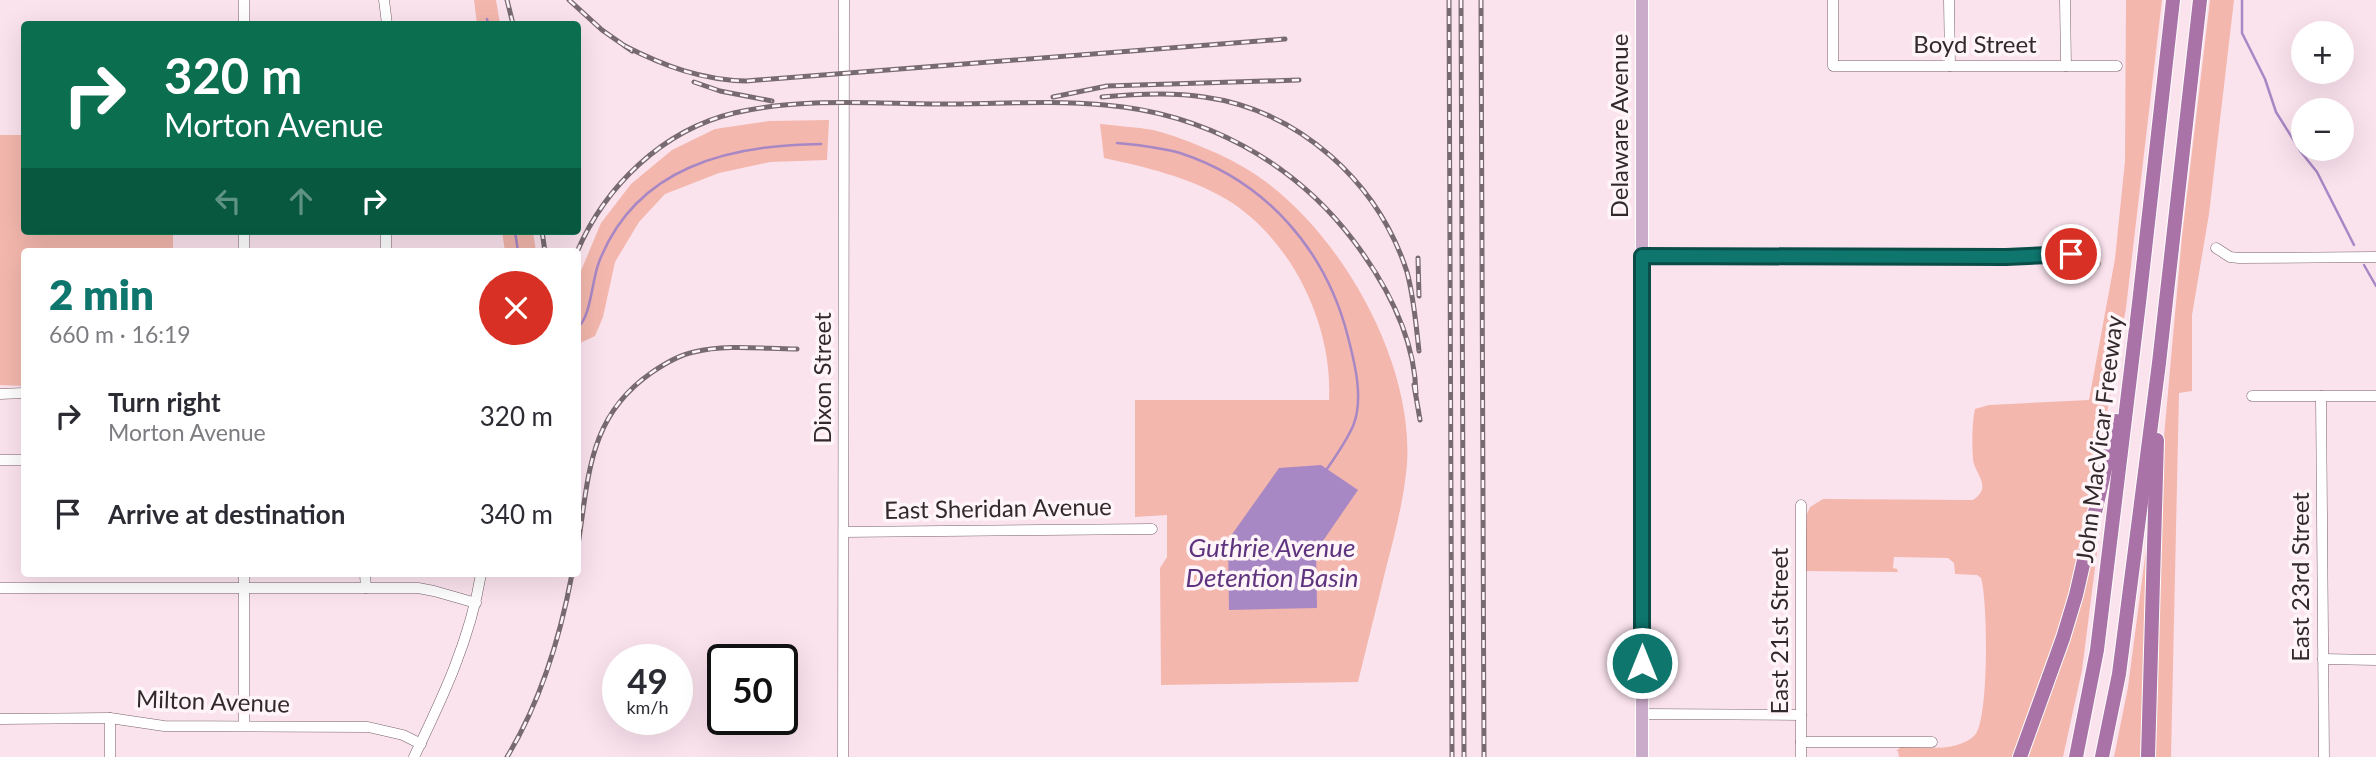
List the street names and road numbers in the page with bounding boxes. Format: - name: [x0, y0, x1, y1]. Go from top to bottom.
- street label: Boyd Street: [1913, 29, 2037, 58]
- street label: Delaware Avenue: [1604, 34, 1633, 218]
- street label: Dixon Street: [807, 312, 836, 444]
- street label: John MacVicar Freeway: [2069, 313, 2128, 564]
- street label: East Sheridan Avenue: [884, 491, 1112, 524]
- street label: East 23rd Street: [2285, 492, 2314, 662]
- street label: East 21st Street: [1764, 547, 1793, 714]
- street label: Milton Avenue: [136, 683, 290, 718]

